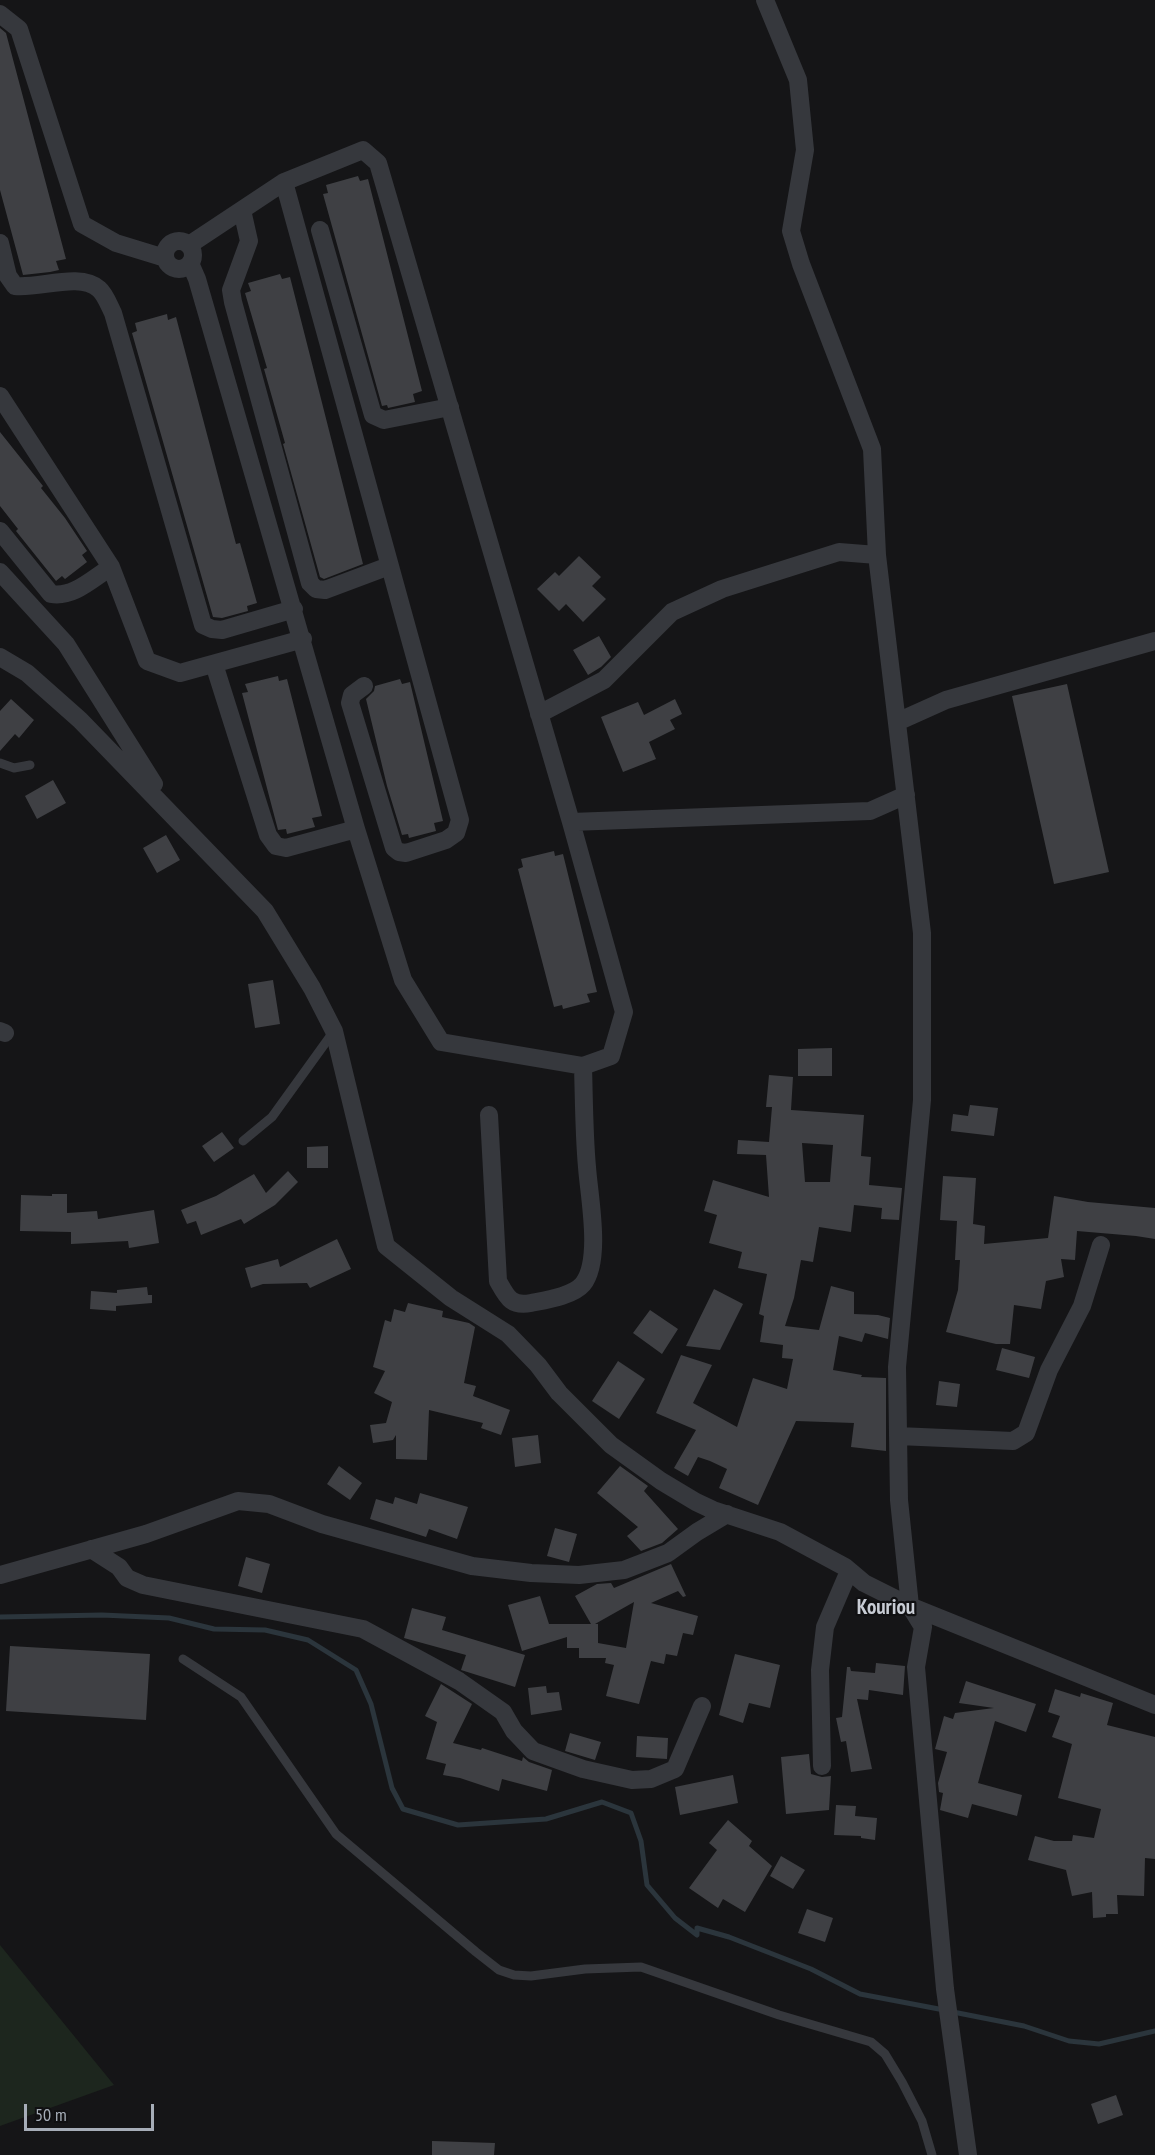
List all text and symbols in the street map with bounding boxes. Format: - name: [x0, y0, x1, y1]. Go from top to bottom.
- district label: Kouriou: [857, 1595, 915, 1621]
- scale bar: [27, 2092, 158, 2130]
- text: 50 m: [35, 2103, 67, 2126]

